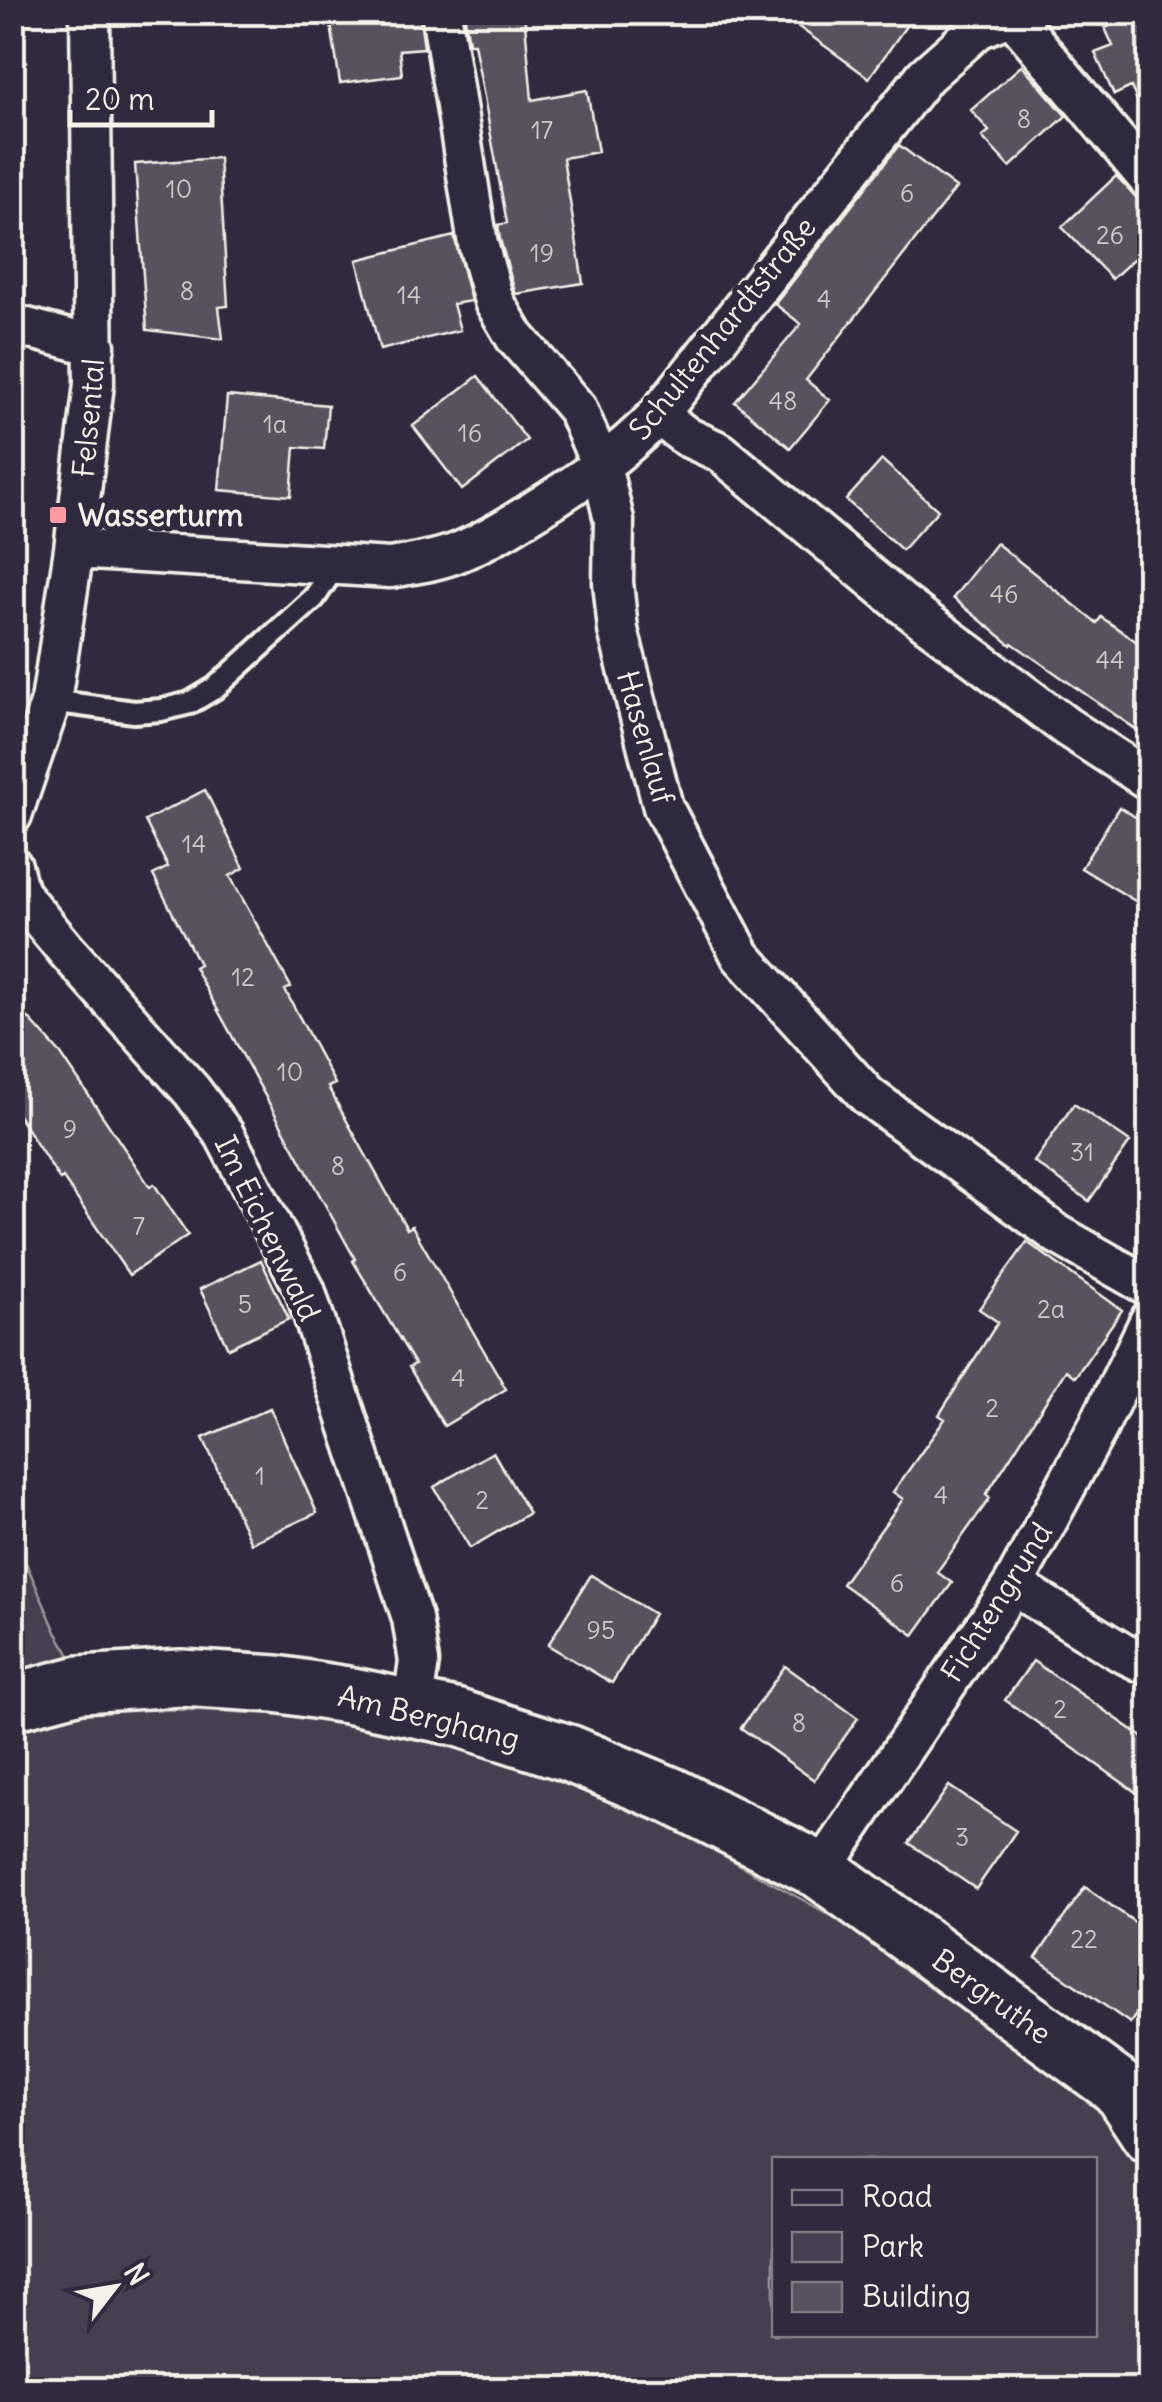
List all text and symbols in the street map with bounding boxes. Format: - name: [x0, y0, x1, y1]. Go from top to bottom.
- scale bar: [70, 65, 212, 127]
- text: 20 m: [85, 80, 155, 118]
- house number: 8: [1017, 103, 1031, 135]
- house number: 17: [531, 114, 553, 146]
- house number: 10: [166, 173, 192, 205]
- house number: 6: [900, 177, 914, 209]
- street label: Schultenhardtstraße: [620, 209, 824, 447]
- house number: 26: [1096, 219, 1124, 251]
- house number: 19: [530, 237, 554, 269]
- house number: 8: [180, 275, 194, 307]
- house number: 14: [397, 279, 421, 311]
- house number: 4: [817, 283, 831, 315]
- street label: Felsental: [64, 357, 112, 479]
- house number: 48: [769, 385, 797, 417]
- house number: 1a: [263, 408, 287, 440]
- house number: 16: [458, 417, 482, 449]
- place label: Wasserturm: [78, 496, 243, 534]
- marker: Wasserturm: [47, 504, 69, 526]
- house number: 46: [990, 578, 1018, 610]
- house number: 44: [1096, 644, 1124, 676]
- street label: Hasenlauf: [609, 666, 683, 809]
- house number: 14: [182, 828, 206, 860]
- house number: 12: [231, 961, 255, 993]
- house number: 10: [277, 1056, 303, 1088]
- house number: 9: [63, 1113, 77, 1145]
- street label: Im Eichenwald: [207, 1129, 329, 1327]
- house number: 31: [1070, 1136, 1094, 1168]
- house number: 8: [331, 1150, 345, 1182]
- house number: 7: [133, 1210, 145, 1242]
- house number: 6: [393, 1256, 407, 1288]
- house number: 5: [238, 1288, 252, 1320]
- house number: 2a: [1037, 1293, 1065, 1325]
- house number: 4: [451, 1362, 465, 1394]
- house number: 2: [985, 1392, 999, 1424]
- house number: 1: [255, 1460, 265, 1492]
- house number: 4: [934, 1479, 948, 1511]
- house number: 2: [475, 1484, 489, 1516]
- street label: Fichtengrund: [932, 1515, 1060, 1689]
- house number: 6: [890, 1567, 904, 1599]
- house number: 95: [587, 1614, 615, 1646]
- street label: Am Berghang: [334, 1676, 524, 1758]
- house number: 2: [1053, 1693, 1067, 1725]
- house number: 8: [792, 1707, 806, 1739]
- house number: 3: [955, 1821, 969, 1853]
- house number: 22: [1070, 1923, 1098, 1955]
- street label: Bergruthe: [925, 1940, 1059, 2052]
- legend: [772, 2157, 1097, 2337]
- text: Road: [862, 2177, 932, 2215]
- text: Park: [862, 2227, 924, 2265]
- north arrow: [65, 2237, 165, 2337]
- text: N: [116, 2257, 157, 2292]
- text: Building: [862, 2277, 971, 2315]

